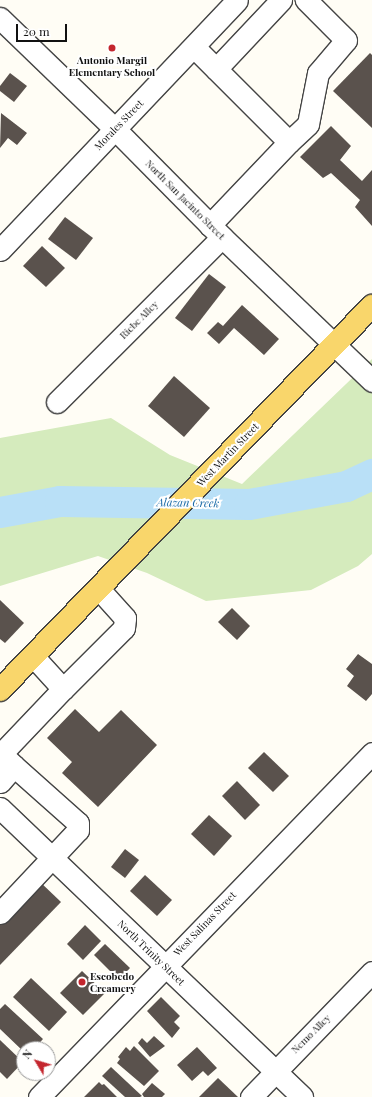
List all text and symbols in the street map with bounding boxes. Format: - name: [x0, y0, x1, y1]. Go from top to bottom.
- scale bar: [18, 16, 69, 42]
- text: 20 m: [23, 23, 50, 39]
- marker: Antonio Margil Elementary School: [107, 43, 117, 53]
- place label: Antonio Margil Elementary School: [69, 54, 155, 78]
- street label: Morales Street: [92, 97, 146, 153]
- street label: North San Jacinto Street: [143, 158, 227, 242]
- street label: Riebe Alley: [117, 298, 161, 342]
- street label: West Martin Street: [195, 421, 261, 489]
- water label: Alazan Creek: [157, 496, 219, 510]
- street label: West Salinas Street: [171, 889, 239, 959]
- street label: North Trinity Street: [115, 918, 187, 988]
- place label: Escobedo Creamery: [90, 970, 136, 994]
- marker: Escobedo Creamery: [77, 977, 87, 987]
- street label: Nemo Alley: [289, 1012, 333, 1056]
- north arrow: [16, 1041, 56, 1081]
- text: N: [19, 1046, 35, 1062]

